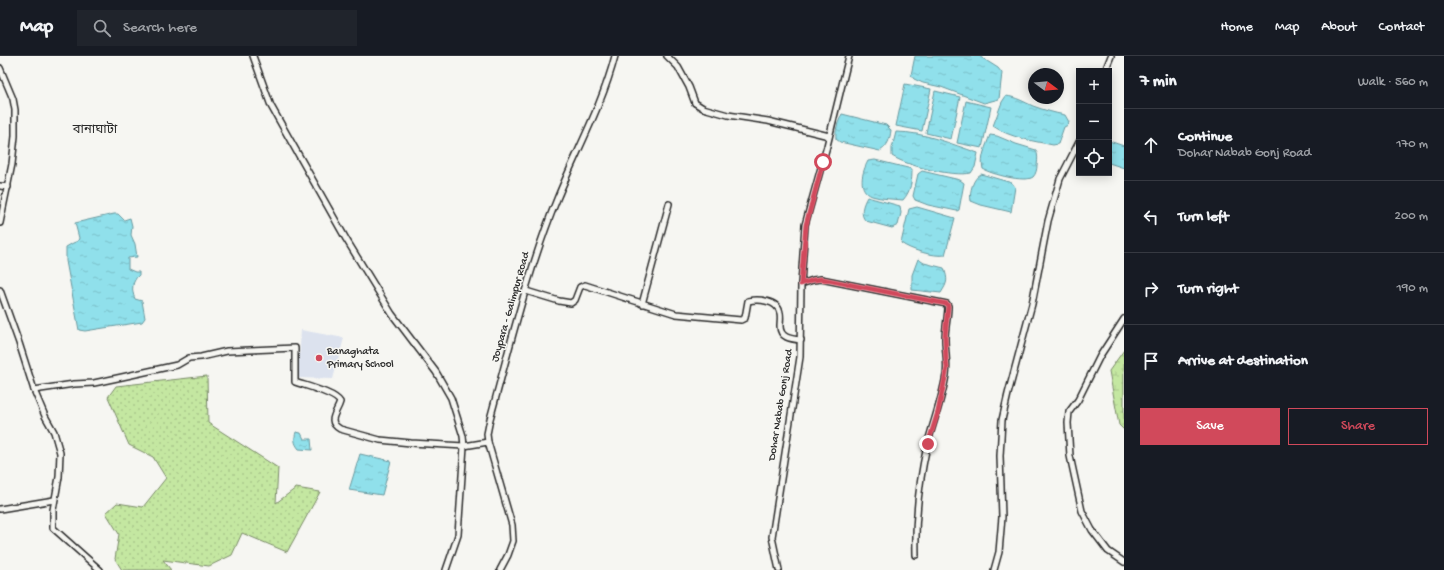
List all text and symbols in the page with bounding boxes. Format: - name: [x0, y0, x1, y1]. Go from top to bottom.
- search box: [77, 10, 357, 46]
- text: Map: [20, 16, 53, 39]
- icon: search: [91, 17, 113, 39]
- text: Search here: [123, 19, 197, 37]
- text: Home: [1221, 19, 1253, 36]
- text: Map: [1275, 19, 1299, 36]
- text: About: [1321, 19, 1357, 36]
- text: Contact: [1379, 19, 1424, 36]
- north arrow: [1028, 68, 1064, 104]
- map controls: [1076, 68, 1112, 176]
- button: +: [1076, 68, 1112, 104]
- text: 7 min: [1140, 72, 1177, 92]
- text: Walk · 560 m: [1358, 75, 1428, 90]
- button: −: [1076, 104, 1112, 140]
- district label: বানাঘাটা: [72, 121, 118, 138]
- text: Continue: [1178, 128, 1232, 146]
- icon: ahead: [1140, 134, 1162, 156]
- text: 170 m: [1396, 137, 1428, 152]
- button: locate: [1076, 140, 1112, 176]
- text: Dohar Nabab Gonj Road: [1178, 146, 1311, 161]
- route start: [814, 153, 832, 171]
- icon: left: [1140, 206, 1162, 228]
- text: Turn left: [1178, 208, 1229, 226]
- text: 200 m: [1395, 209, 1428, 224]
- street label: Joypara - Galimpur Road: [490, 249, 533, 363]
- icon: right: [1140, 278, 1162, 300]
- text: Turn right: [1178, 280, 1238, 298]
- text: 190 m: [1397, 281, 1428, 296]
- place label: Banaghata Primary School: [326, 346, 394, 371]
- street label: Dohar Nabab Gonj Road: [766, 347, 796, 463]
- icon: arrive: [1140, 350, 1162, 372]
- text: Arrive at destination: [1178, 352, 1308, 370]
- marker: Banaghata Primary School: [314, 353, 324, 363]
- button: Save: [1140, 408, 1280, 445]
- button: Share: [1288, 408, 1428, 445]
- route end: [919, 435, 937, 453]

